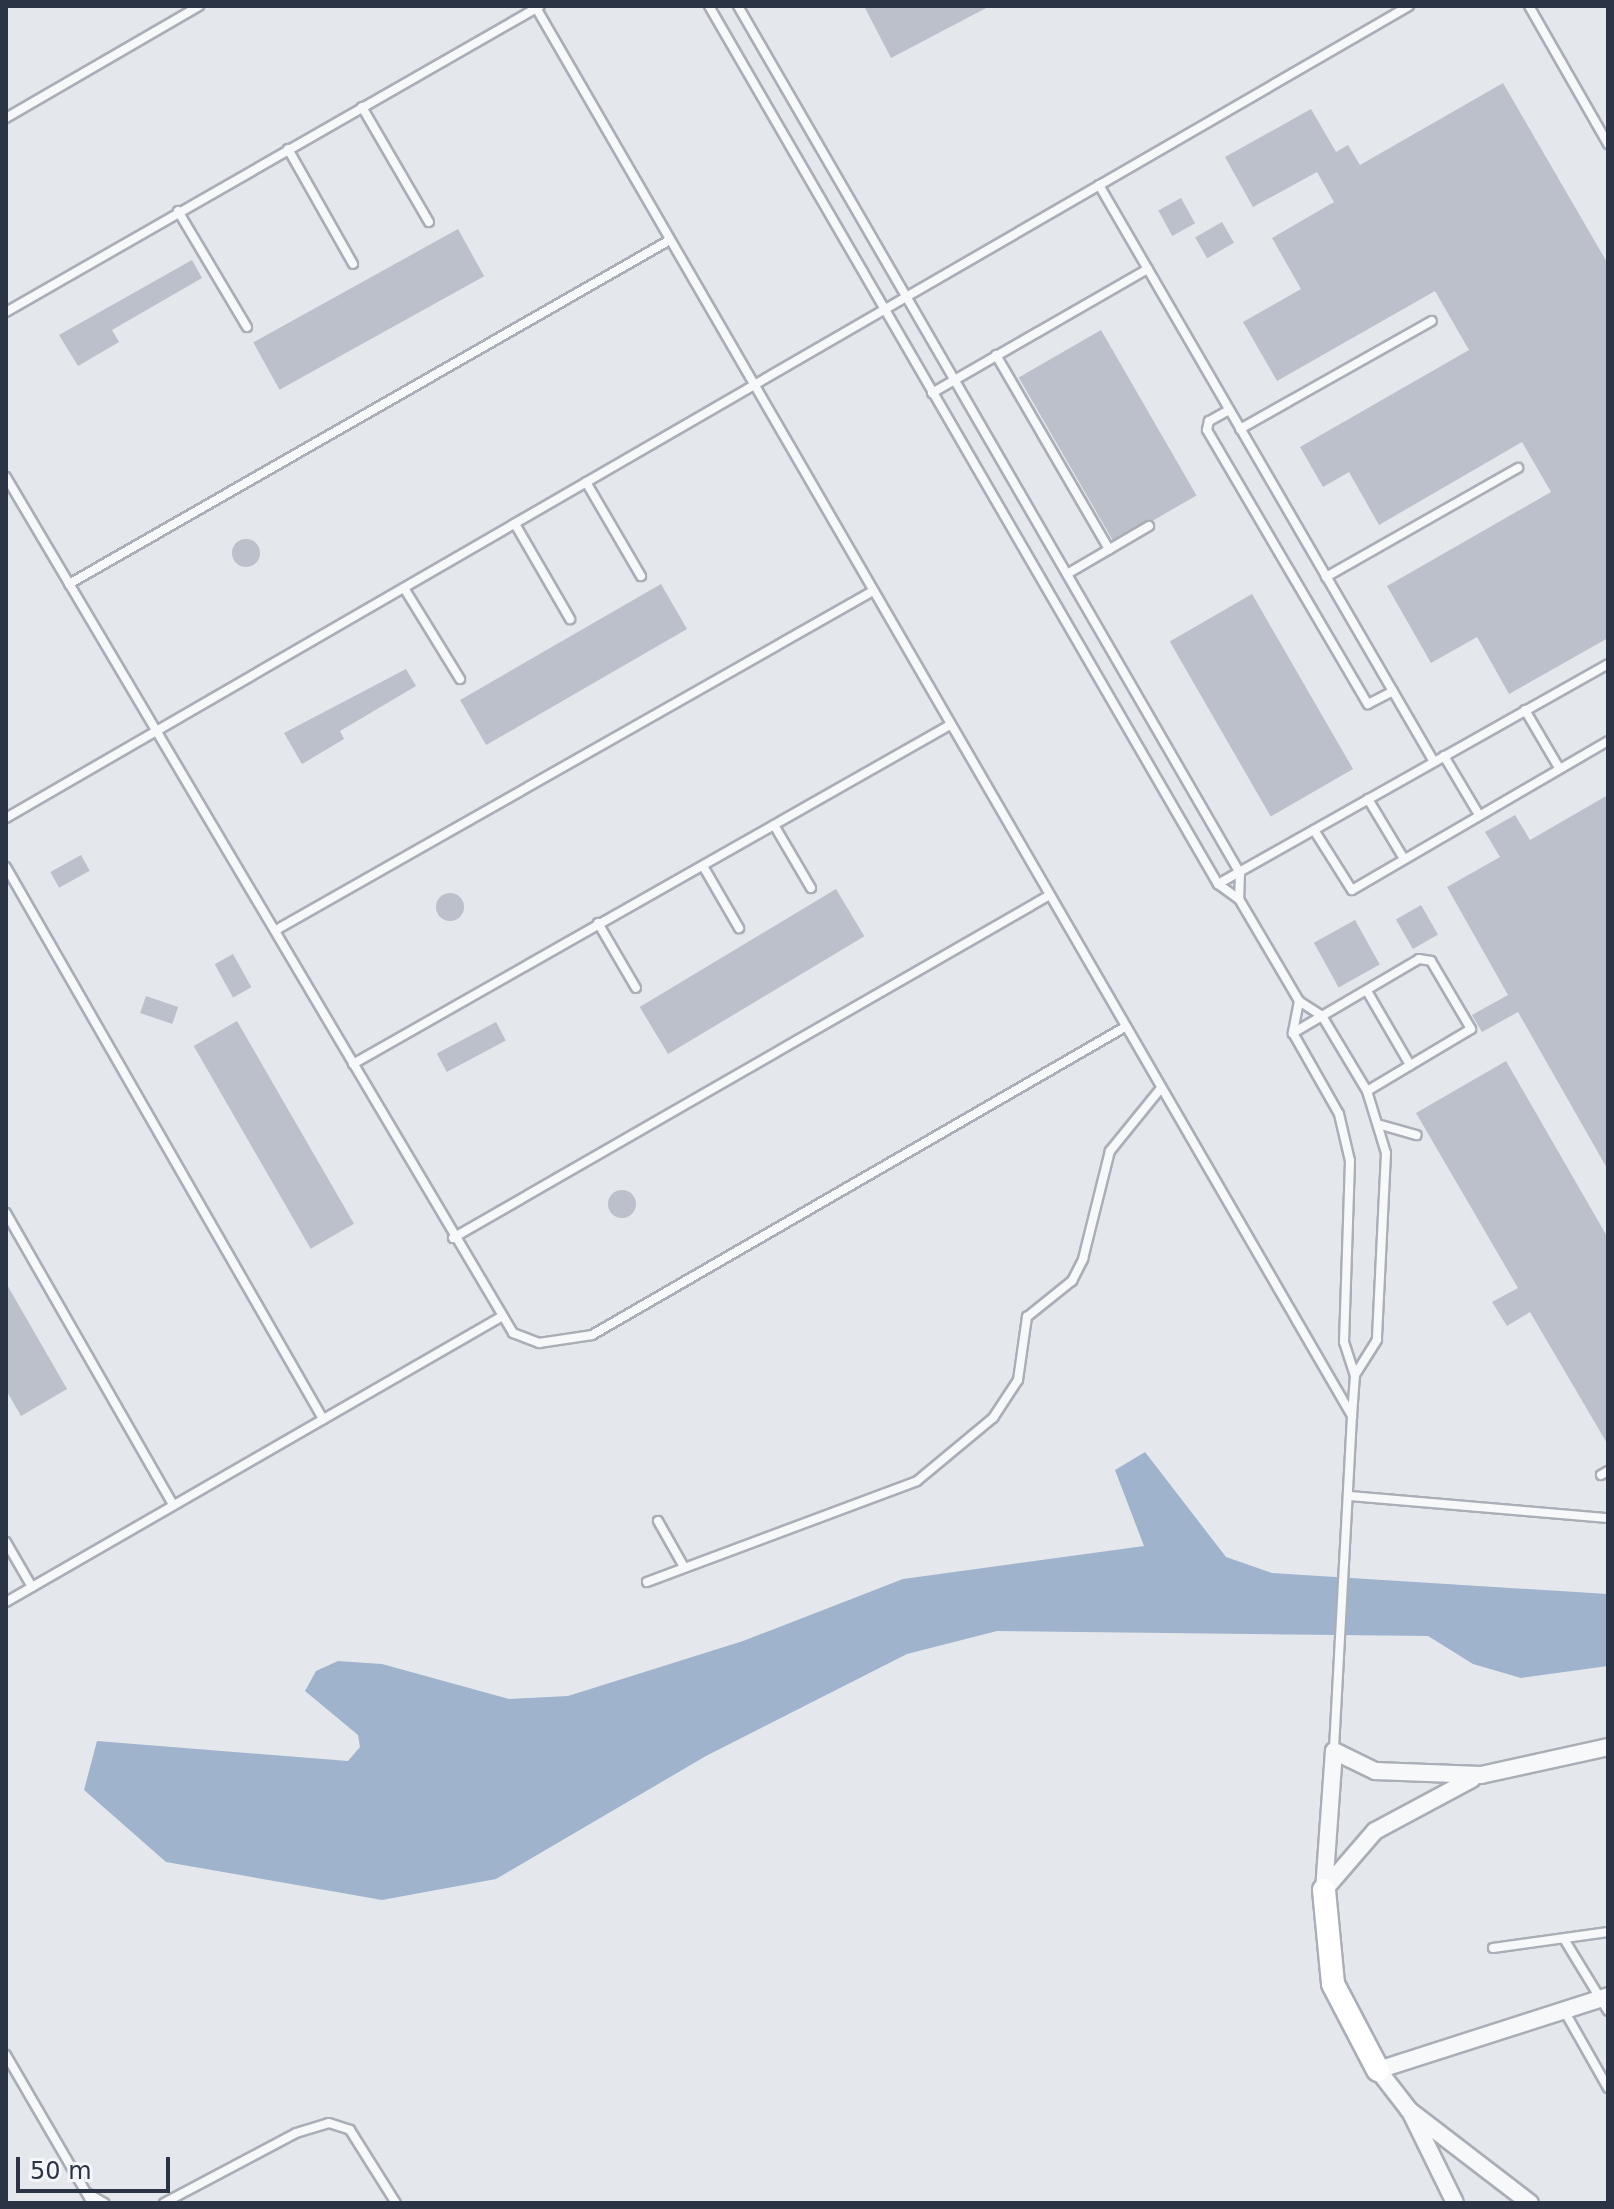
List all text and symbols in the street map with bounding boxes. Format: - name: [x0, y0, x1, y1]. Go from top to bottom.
- scale bar: [20, 2141, 174, 2191]
- text: 50 m: [30, 2157, 92, 2185]

